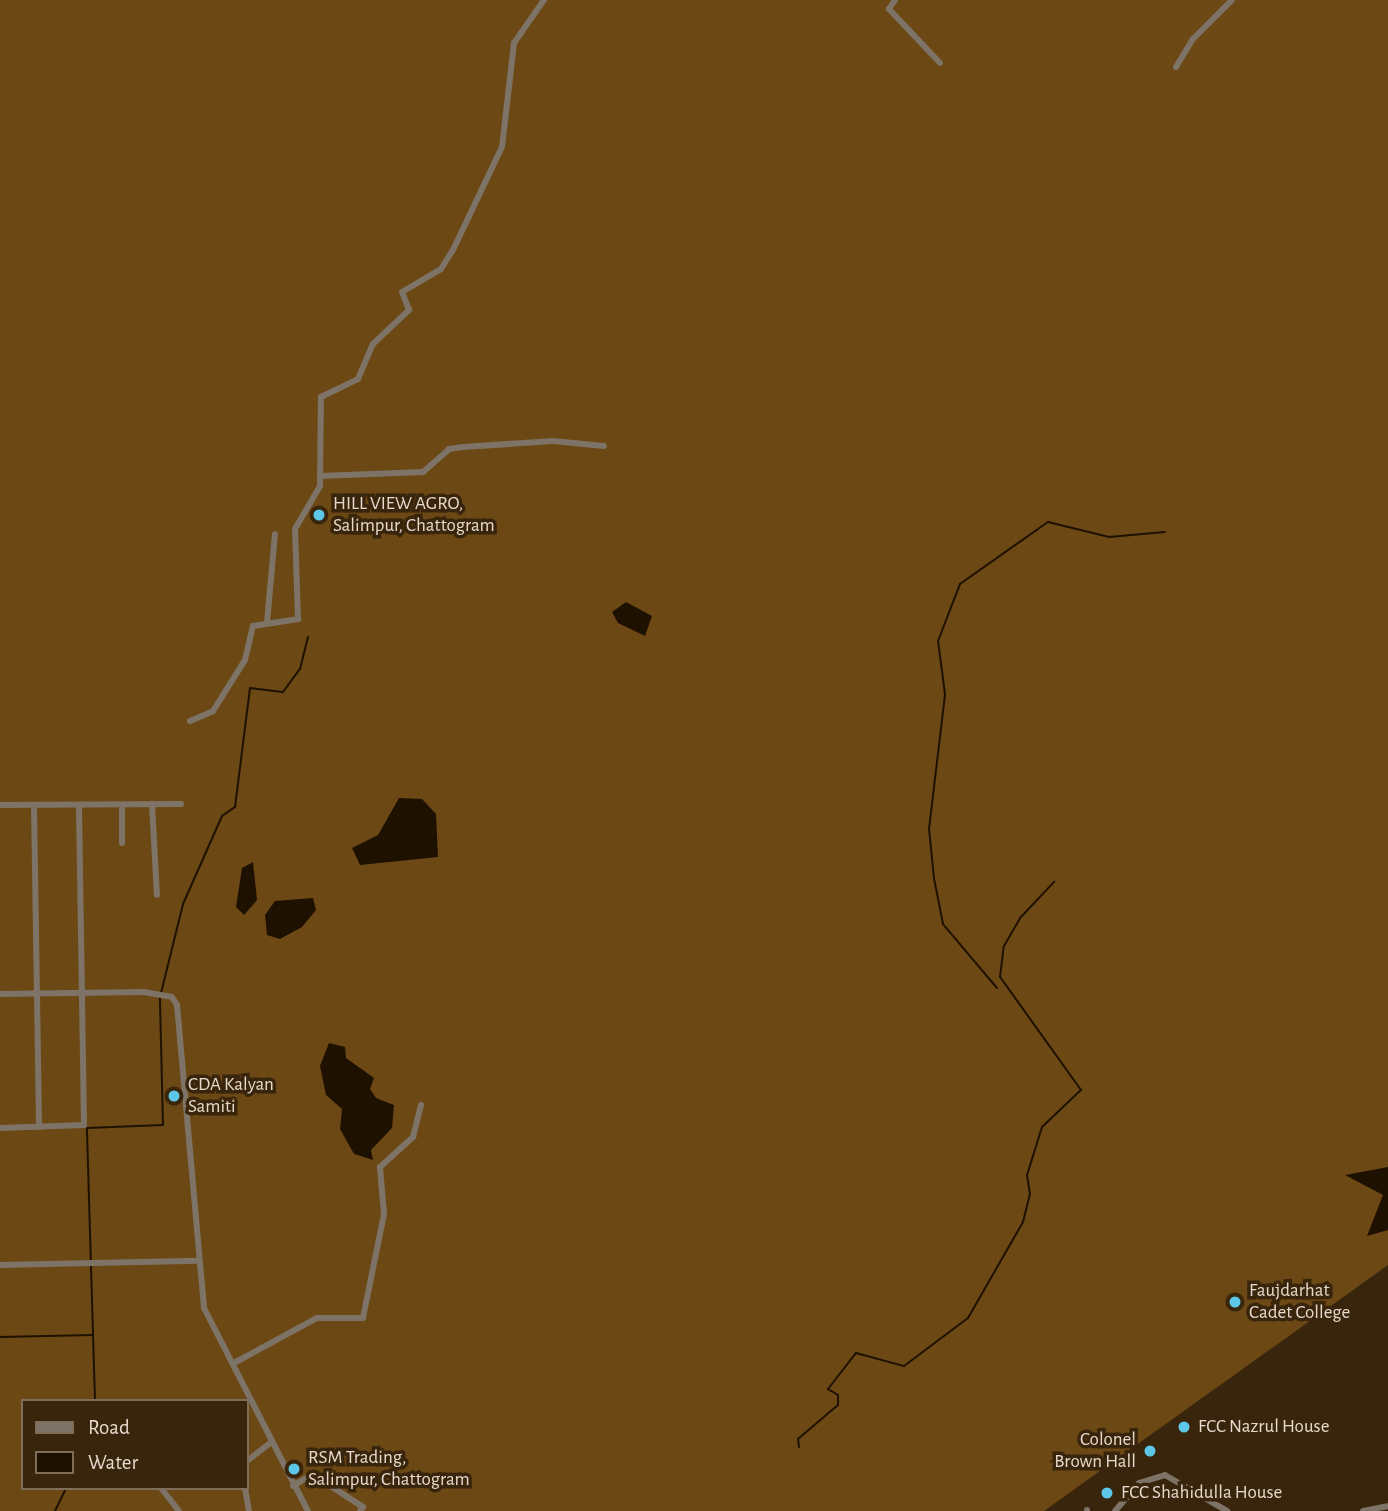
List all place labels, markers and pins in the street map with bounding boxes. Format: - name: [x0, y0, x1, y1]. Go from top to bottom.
- place label: HILL VIEW AGRO, Salimpur, Chattogram: [333, 493, 495, 537]
- marker: HILL VIEW AGRO, Salimpur, Chattogram: [311, 507, 327, 523]
- place label: CDA Kalyan Samiti: [188, 1074, 274, 1118]
- marker: CDA Kalyan Samiti: [166, 1088, 182, 1104]
- place label: Faujdarhat Cadet College: [1249, 1280, 1350, 1324]
- marker: Faujdarhat Cadet College: [1227, 1294, 1243, 1310]
- place label: FCC Nazrul House: [1198, 1416, 1329, 1438]
- marker: FCC Nazrul House: [1176, 1419, 1192, 1435]
- place label: Colonel Brown Hall: [1054, 1429, 1136, 1473]
- marker: Colonel Brown Hall: [1142, 1443, 1158, 1459]
- place label: RSM Trading, Salimpur, Chattogram: [308, 1447, 470, 1491]
- marker: RSM Trading, Salimpur, Chattogram: [286, 1461, 302, 1477]
- place label: FCC Shahidulla House: [1121, 1482, 1282, 1504]
- marker: FCC Shahidulla House: [1099, 1485, 1115, 1501]

